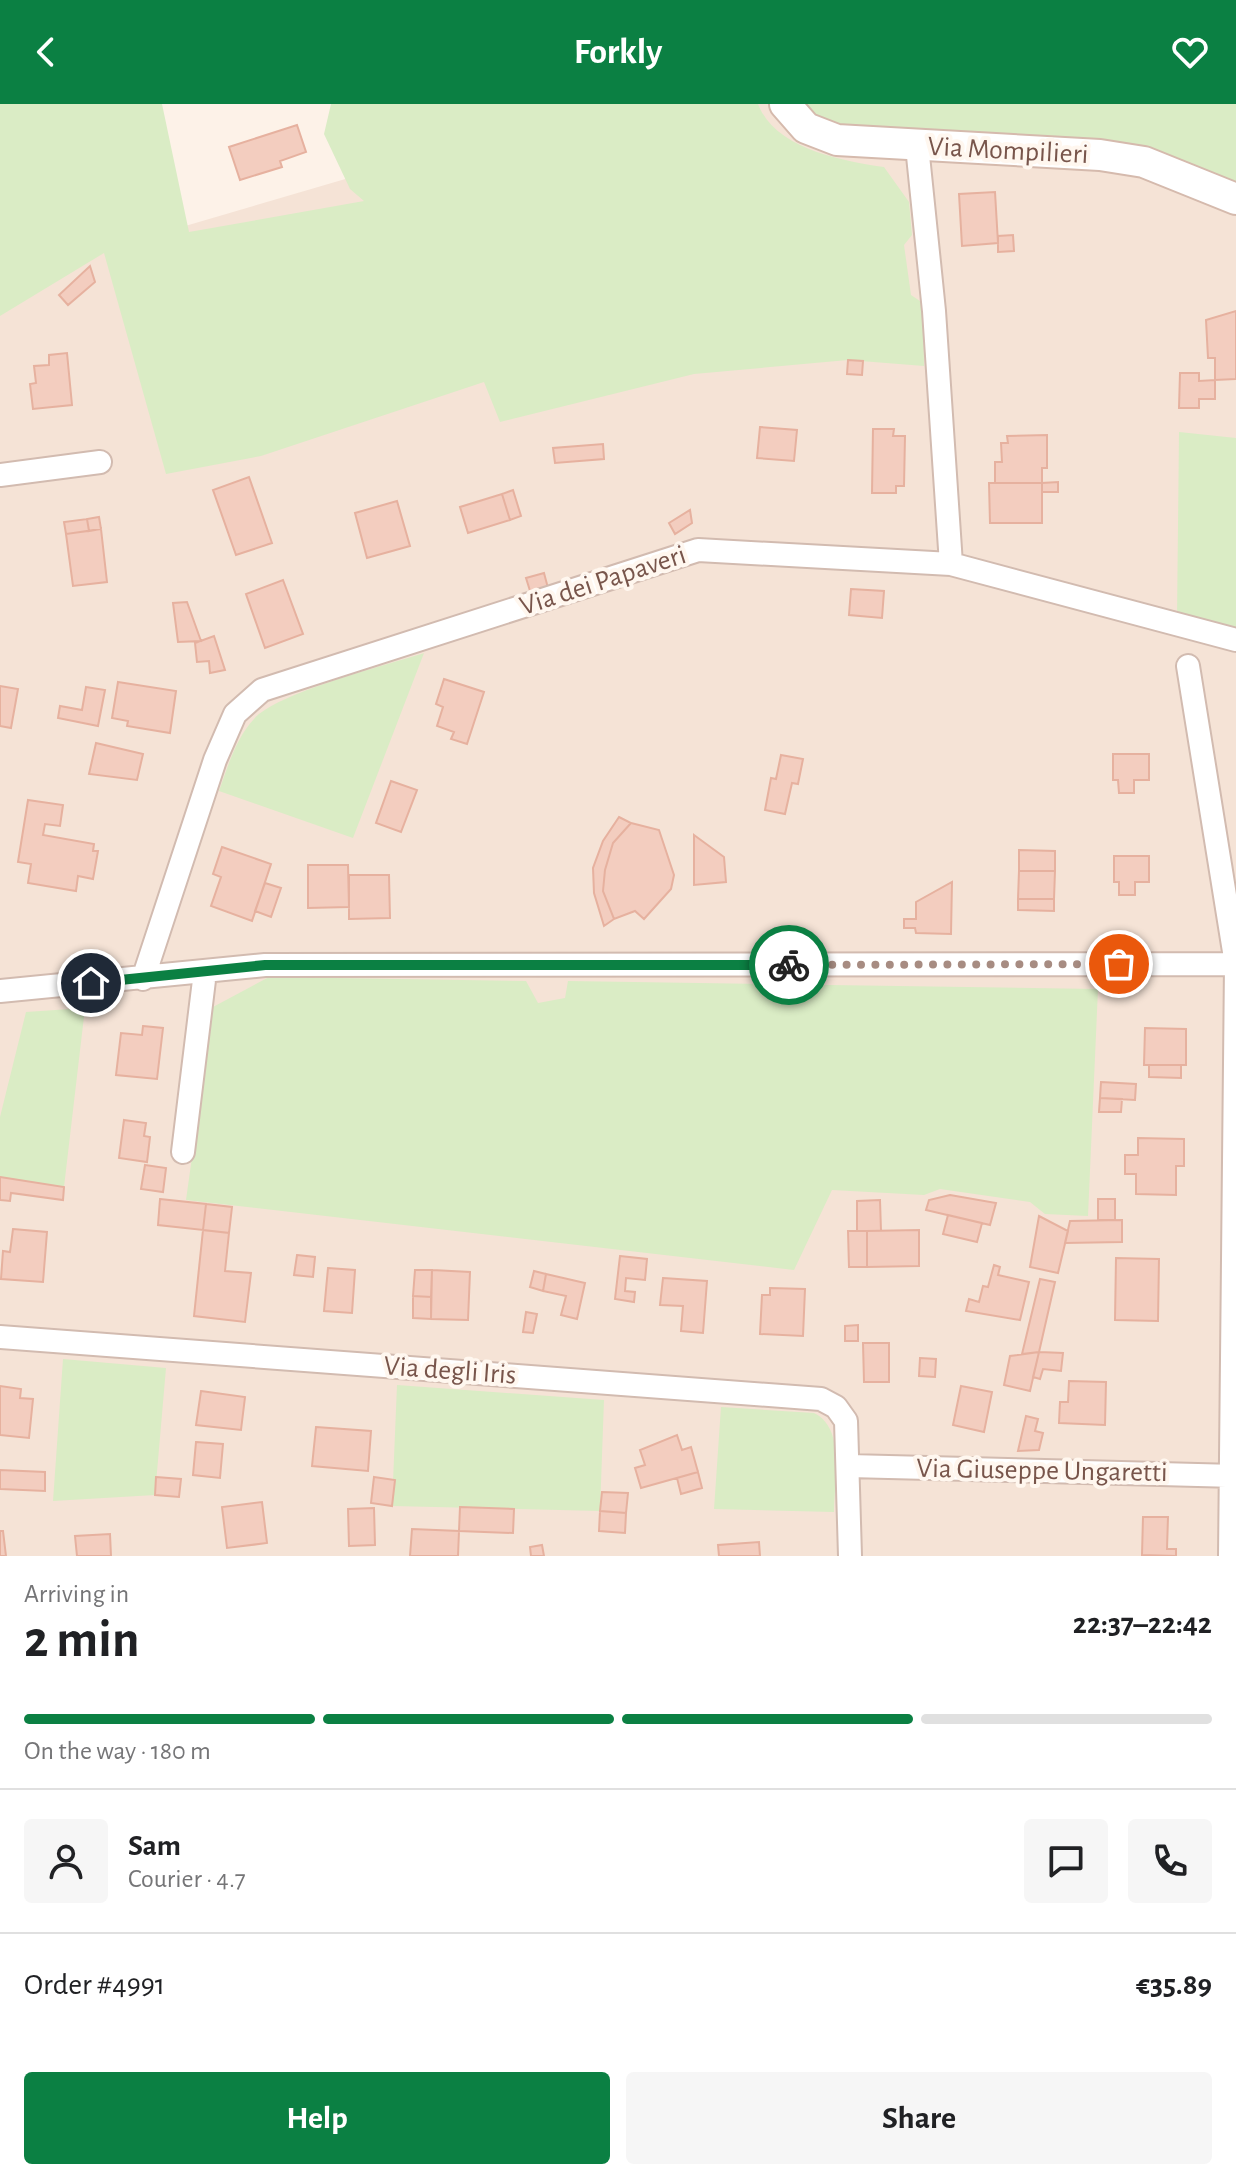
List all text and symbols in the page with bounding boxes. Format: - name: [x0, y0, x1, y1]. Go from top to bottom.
- icon: back: [24, 30, 68, 74]
- icon: heart: [1168, 30, 1212, 74]
- text: Forkly: [574, 34, 662, 70]
- street label: Via Mompilieri: [927, 133, 1089, 169]
- street label: Via dei Papaveri: [517, 541, 689, 621]
- courier: [749, 925, 829, 1005]
- pin: [1085, 930, 1153, 998]
- icon: bag: [1097, 942, 1141, 986]
- icon: bike: [767, 943, 811, 987]
- pin: [57, 949, 125, 1017]
- icon: home: [69, 961, 113, 1005]
- street label: Via degli Iris: [383, 1352, 517, 1390]
- street label: Via Giuseppe Ungaretti: [916, 1455, 1168, 1487]
- text: Arriving in: [24, 1581, 129, 1607]
- text: 22:37–22:42: [1073, 1609, 1212, 1639]
- text: 2 min: [24, 1614, 139, 1666]
- text: On the way · 180 m: [24, 1738, 211, 1764]
- button: person: [24, 1819, 108, 1903]
- button: chat: [1024, 1819, 1108, 1903]
- button: phone: [1128, 1819, 1212, 1903]
- text: Sam: [128, 1831, 181, 1861]
- text: Courier · 4.7: [128, 1866, 246, 1892]
- text: Order #4991: [24, 1970, 165, 2000]
- text: €35.89: [1136, 1970, 1212, 2000]
- button: Help: [24, 2072, 610, 2164]
- button: Share: [626, 2072, 1212, 2164]

